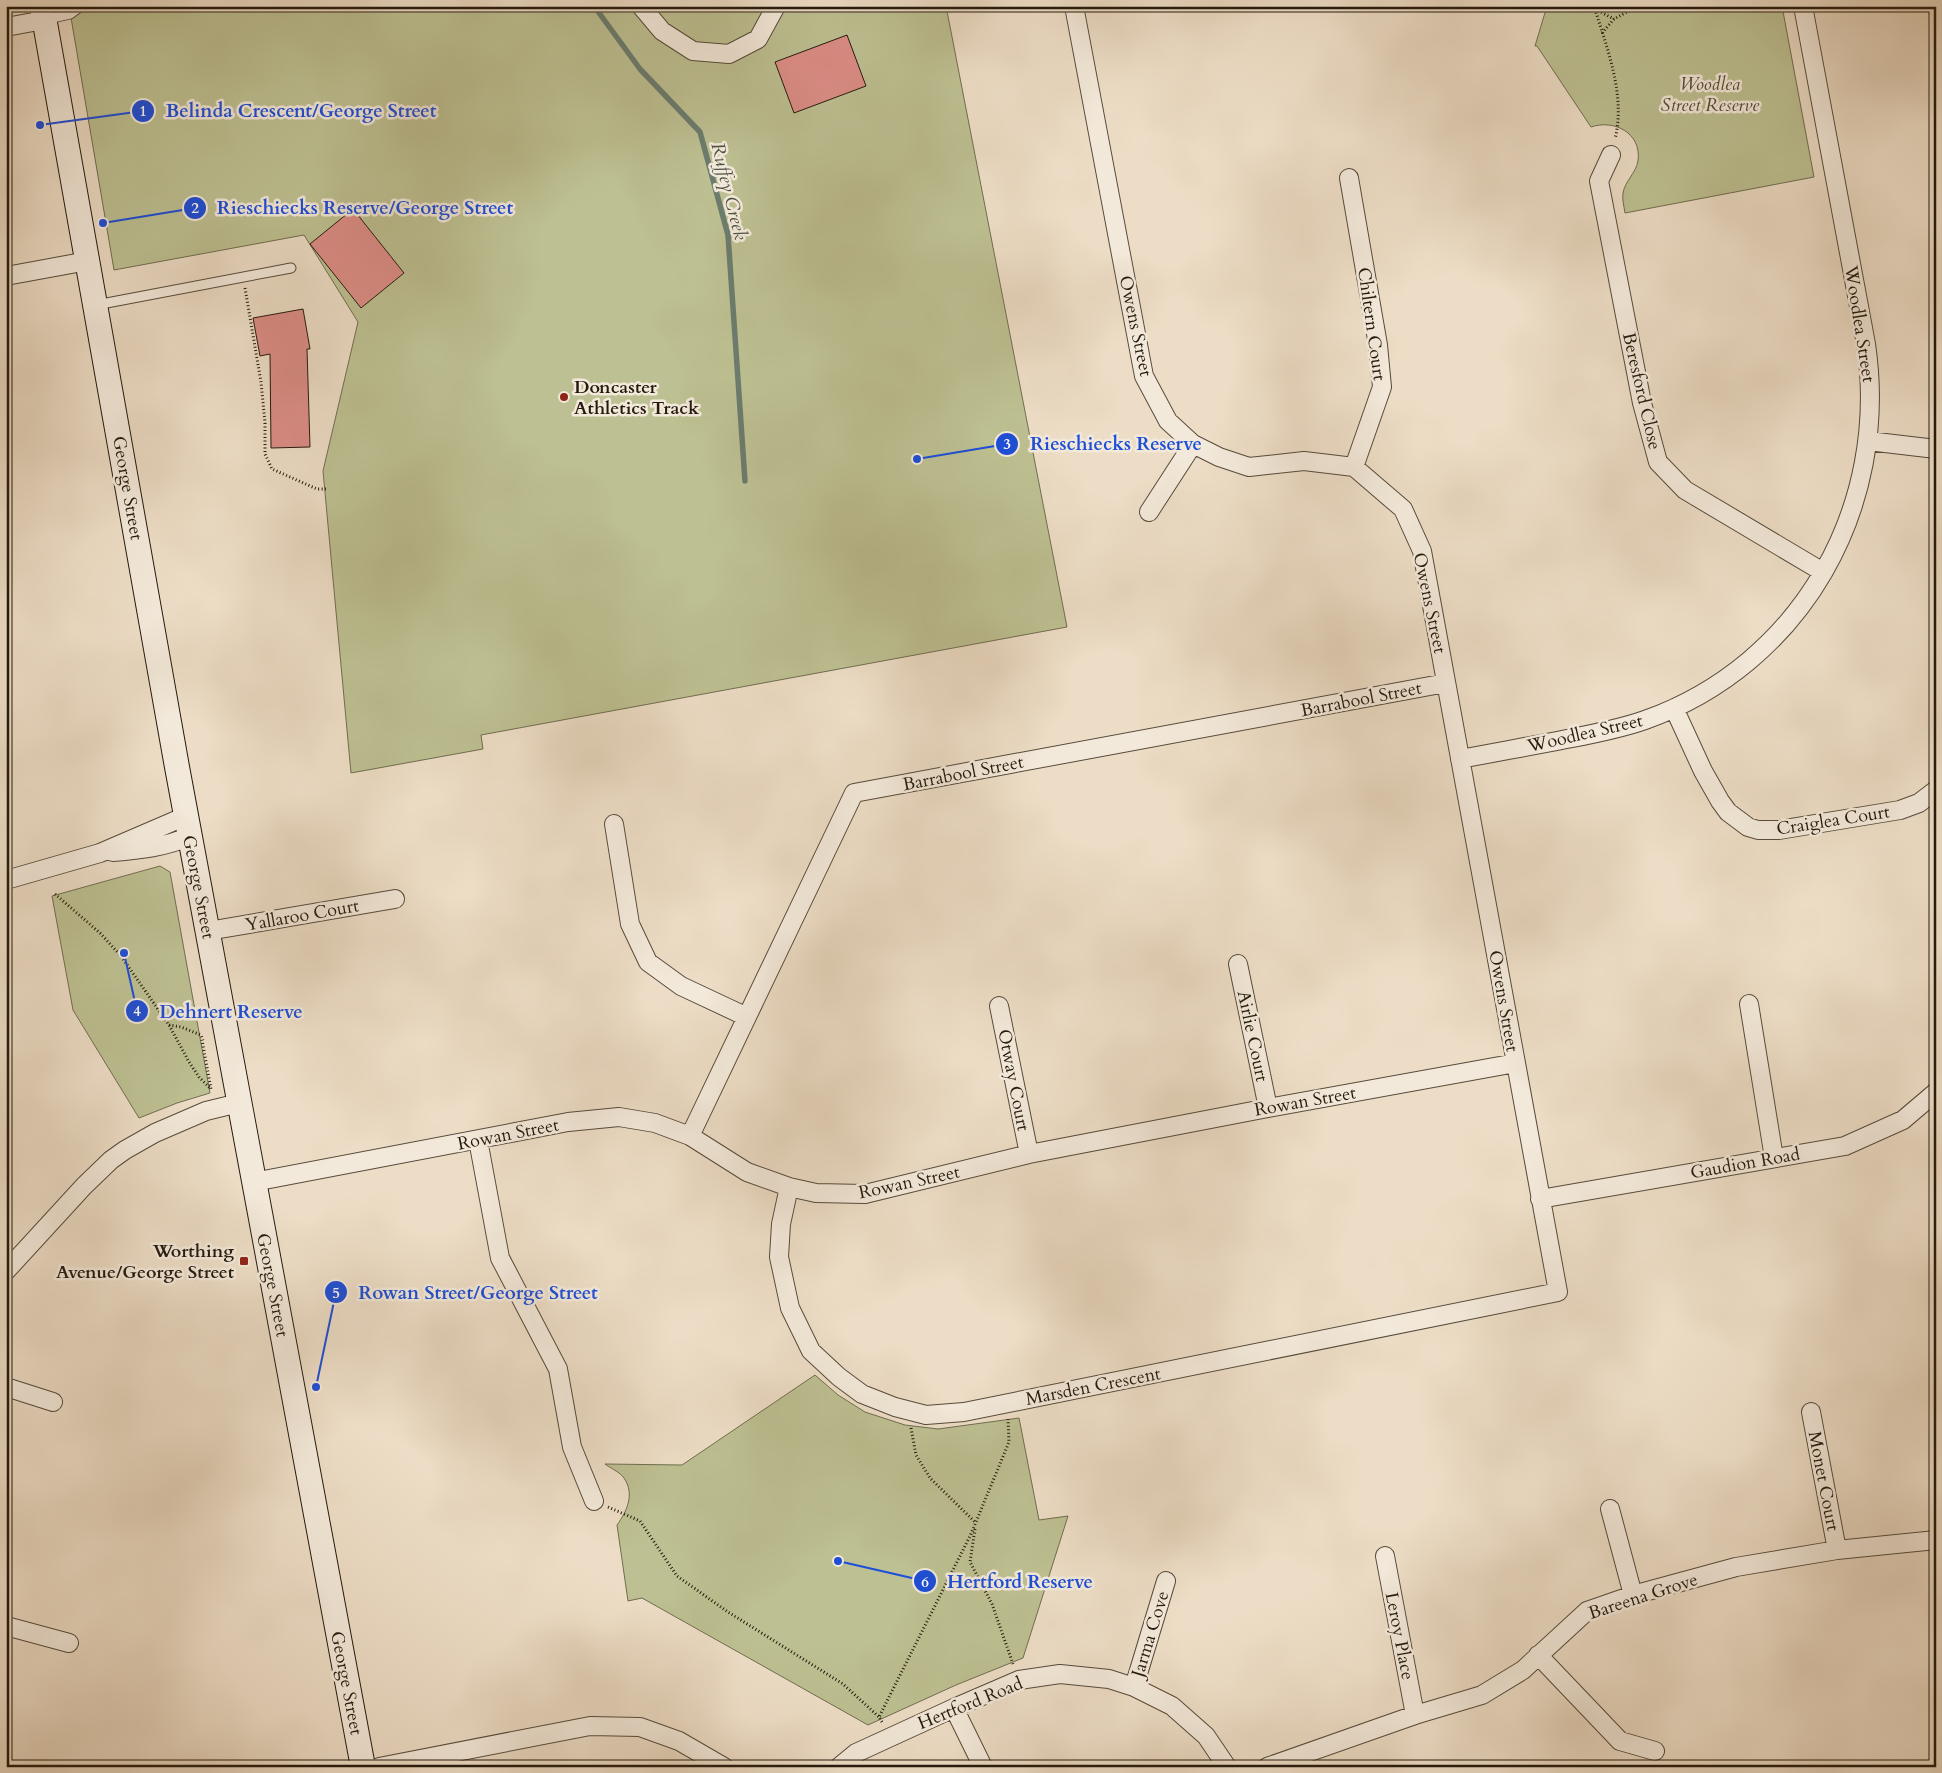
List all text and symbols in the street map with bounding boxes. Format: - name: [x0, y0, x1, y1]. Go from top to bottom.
- park label: Woodlea Street Reserve: [1661, 72, 1760, 118]
- callout: Belinda Crescent/George Street: [130, 94, 446, 128]
- text: Belinda Crescent/George Street: [165, 98, 437, 124]
- text: 1: [139, 101, 147, 121]
- water label: Ruffey Creek: [704, 140, 754, 243]
- callout: Rieschiecks Reserve/George Street: [182, 191, 524, 225]
- text: Rieschiecks Reserve/George Street: [217, 195, 513, 221]
- text: 2: [191, 198, 199, 218]
- street label: Woodlea Street: [1838, 263, 1881, 384]
- street label: Chiltern Court: [1351, 266, 1392, 383]
- street label: Owens Street: [1113, 273, 1158, 379]
- street label: Beresford Close: [1616, 330, 1667, 452]
- place label: Doncaster Athletics Track: [574, 375, 700, 421]
- marker: Doncaster Athletics Track: [558, 391, 570, 403]
- callout: Rieschiecks Reserve: [995, 427, 1212, 461]
- text: Rieschiecks Reserve: [1030, 431, 1202, 457]
- street label: George Street: [106, 434, 149, 542]
- text: 3: [1003, 434, 1011, 454]
- street label: Owens Street: [1407, 550, 1452, 656]
- street label: Barrabool Street: [1298, 675, 1424, 723]
- street label: Woodlea Street: [1524, 708, 1646, 759]
- street label: Barrabool Street: [900, 749, 1026, 797]
- street label: Craiglea Court: [1775, 799, 1892, 842]
- street label: George Street: [176, 833, 221, 941]
- street label: Yallaroo Court: [243, 893, 361, 938]
- street label: Owens Street: [1482, 948, 1525, 1054]
- street label: Airlie Court: [1231, 988, 1274, 1084]
- callout: Dehnert Reserve: [124, 994, 313, 1028]
- text: Dehnert Reserve: [159, 999, 303, 1025]
- text: 4: [133, 1001, 141, 1021]
- street label: Otway Court: [991, 1027, 1036, 1134]
- street label: Rowan Street: [1252, 1080, 1358, 1123]
- street label: Rowan Street: [455, 1112, 561, 1157]
- street label: Gaudion Road: [1688, 1141, 1802, 1185]
- street label: Rowan Street: [856, 1160, 962, 1205]
- street label: George Street: [250, 1231, 295, 1339]
- place label: Worthing Avenue/George Street: [56, 1239, 235, 1285]
- marker: Worthing Avenue/George Street: [238, 1255, 250, 1267]
- callout: Rowan Street/George Street: [323, 1275, 608, 1309]
- text: Rowan Street/George Street: [358, 1280, 598, 1306]
- text: 5: [332, 1283, 340, 1303]
- street label: Marsden Crescent: [1023, 1361, 1163, 1412]
- street label: Monet Court: [1802, 1429, 1845, 1533]
- callout: Hertford Reserve: [913, 1564, 1103, 1598]
- street label: Bareena Grove: [1585, 1567, 1701, 1626]
- text: Hertford Reserve: [947, 1569, 1093, 1595]
- text: 6: [921, 1572, 929, 1592]
- street label: Jarma Cove: [1125, 1588, 1175, 1683]
- street label: Leroy Place: [1379, 1590, 1420, 1682]
- street label: George Street: [324, 1629, 369, 1737]
- street label: Hertford Road: [914, 1671, 1027, 1736]

